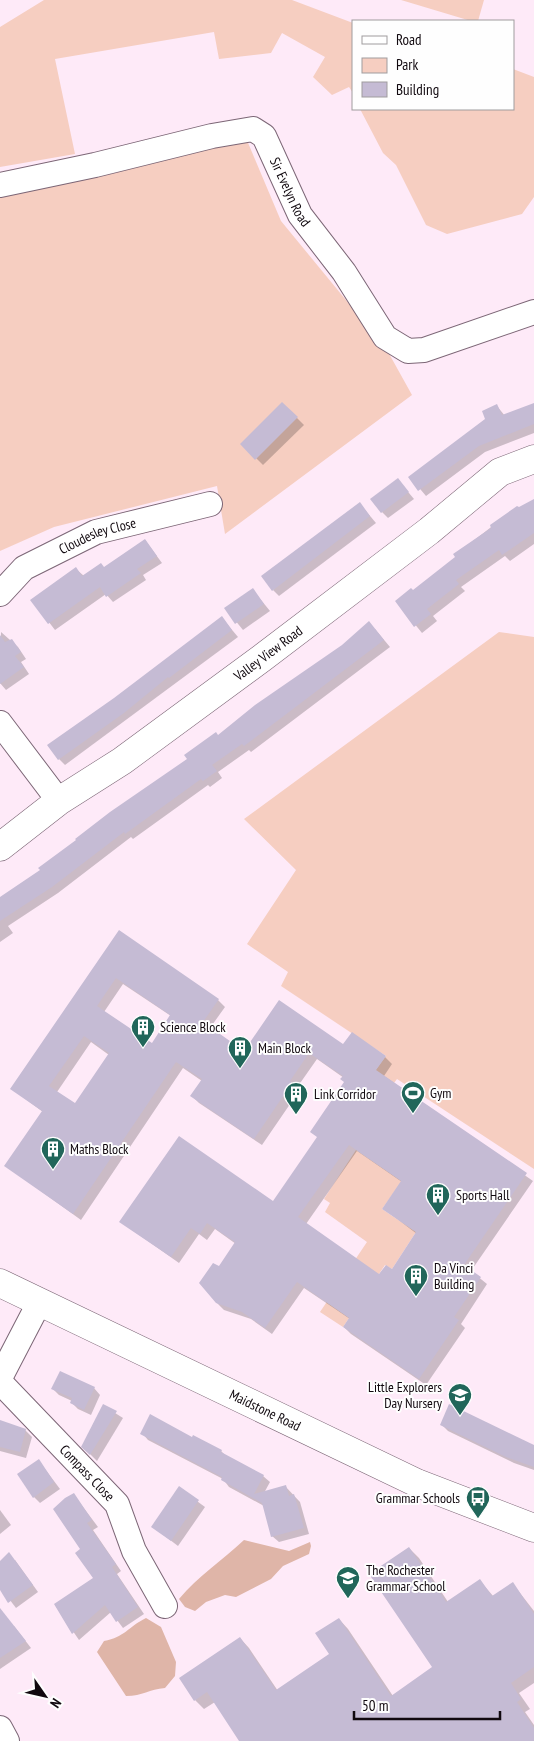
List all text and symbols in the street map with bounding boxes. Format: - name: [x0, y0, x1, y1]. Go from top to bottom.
- legend: [352, 20, 514, 110]
- text: Road: [396, 30, 422, 49]
- text: Park: [396, 55, 418, 74]
- text: Building: [396, 80, 439, 99]
- street label: Sir Evelyn Road: [266, 154, 315, 230]
- street label: Cloudesley Close: [56, 513, 138, 558]
- street label: Valley View Road: [229, 622, 306, 685]
- building icon: Science Block: [130, 1014, 156, 1048]
- place label: Science Block: [160, 1018, 226, 1036]
- building icon: Main Block: [227, 1035, 253, 1069]
- place label: Main Block: [258, 1039, 312, 1057]
- sports icon: Gym: [400, 1080, 426, 1114]
- building icon: Link Corridor: [283, 1081, 309, 1115]
- place label: Gym: [430, 1084, 451, 1102]
- place label: Link Corridor: [314, 1085, 376, 1103]
- building icon: Maths Block: [40, 1136, 66, 1170]
- place label: Maths Block: [70, 1140, 129, 1158]
- building icon: Sports Hall: [425, 1182, 451, 1216]
- place label: Sports Hall: [456, 1186, 510, 1204]
- place label: Da Vinci Building: [434, 1259, 474, 1293]
- building icon: Da Vinci Building: [403, 1263, 429, 1297]
- place label: Little Explorers Day Nursery: [368, 1378, 443, 1412]
- school or university icon: Little Explorers Day Nursery: [447, 1382, 473, 1416]
- street label: Maidstone Road: [226, 1385, 304, 1435]
- street label: Compass Close: [56, 1441, 119, 1505]
- bus stop icon: Grammar Schools: [465, 1485, 491, 1519]
- place label: Grammar Schools: [376, 1489, 460, 1507]
- place label: The Rochester Grammar School: [366, 1561, 446, 1595]
- school or university icon: The Rochester Grammar School: [335, 1565, 361, 1599]
- north arrow: [20, 1671, 70, 1721]
- scale bar: [354, 1688, 500, 1720]
- text: N: [46, 1695, 65, 1711]
- text: 50 m: [362, 1696, 388, 1715]

